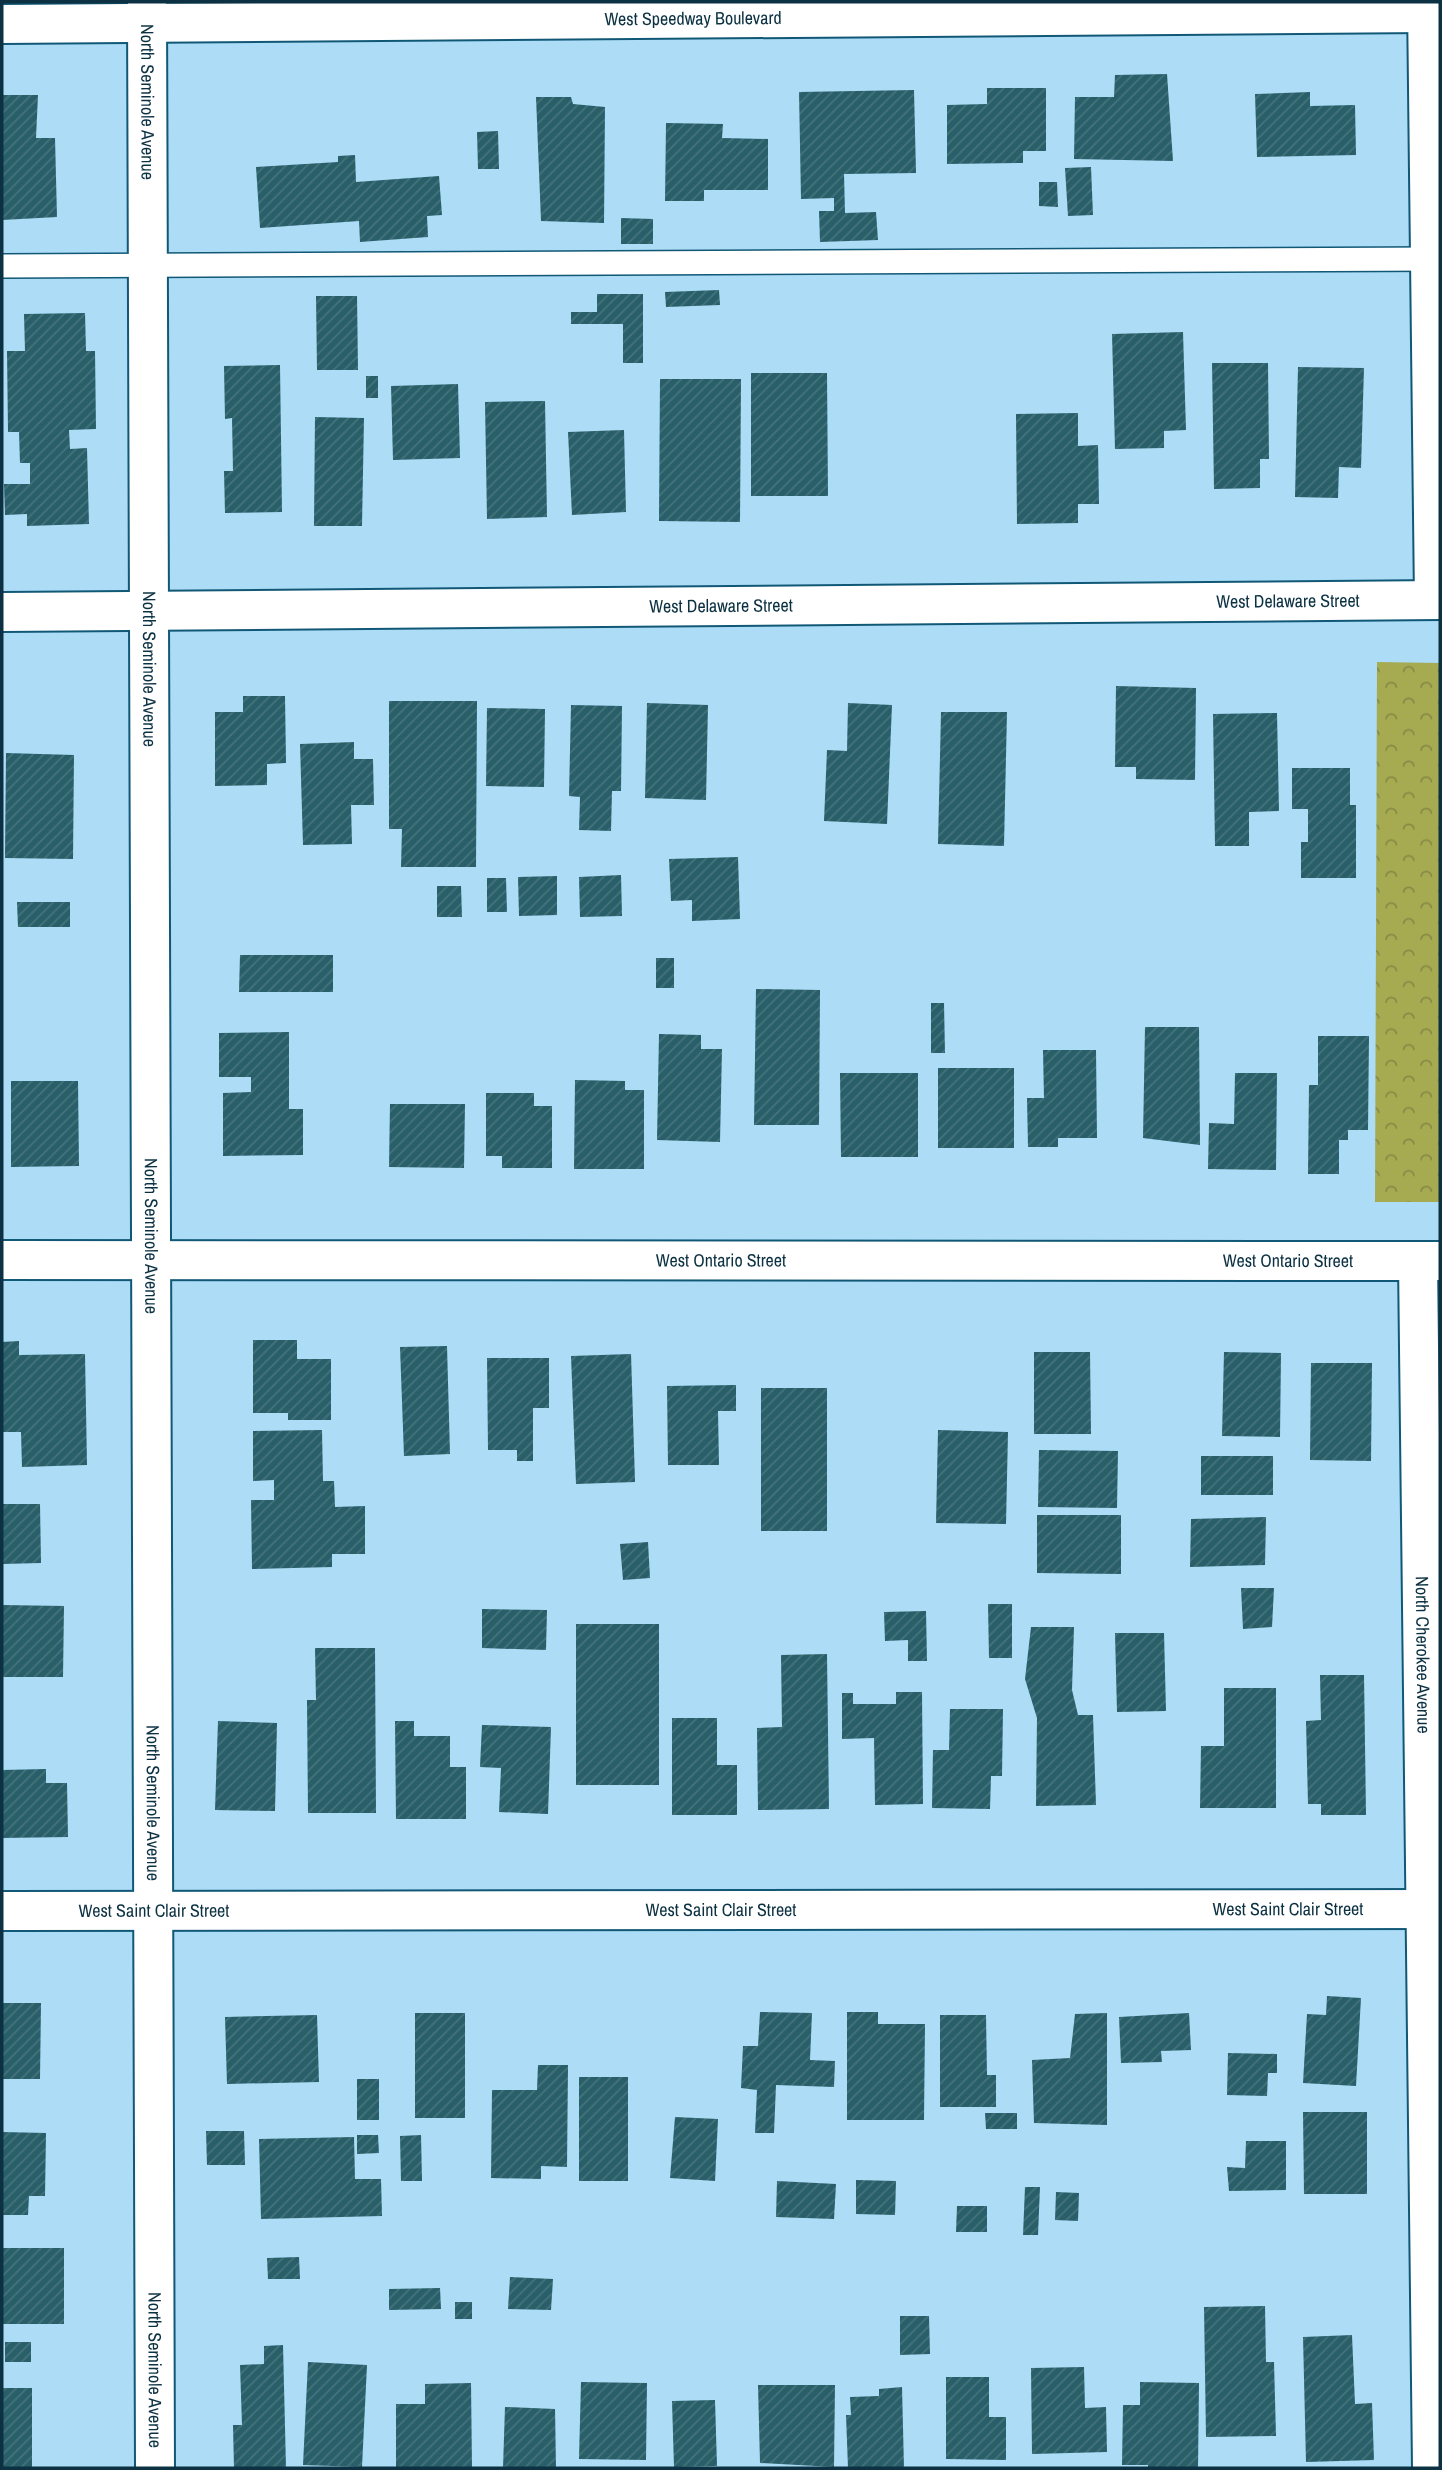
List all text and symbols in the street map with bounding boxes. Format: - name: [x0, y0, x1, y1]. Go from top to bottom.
- street label: West Speedway Boulevard: [604, 5, 782, 31]
- street label: North Seminole Avenue: [135, 24, 161, 180]
- street label: West Delaware Street: [1216, 588, 1360, 614]
- street label: North Seminole Avenue: [137, 591, 162, 747]
- street label: West Delaware Street: [649, 592, 793, 619]
- street label: North Seminole Avenue: [139, 1158, 164, 1314]
- street label: West Ontario Street: [656, 1247, 786, 1273]
- street label: West Ontario Street: [1223, 1248, 1353, 1273]
- street label: North Cherokee Avenue: [1410, 1576, 1436, 1734]
- street label: North Seminole Avenue: [141, 1725, 166, 1881]
- street label: West Saint Clair Street: [1213, 1896, 1363, 1921]
- street label: West Saint Clair Street: [646, 1897, 796, 1922]
- street label: West Saint Clair Street: [79, 1898, 229, 1923]
- street label: North Seminole Avenue: [142, 2292, 168, 2448]

